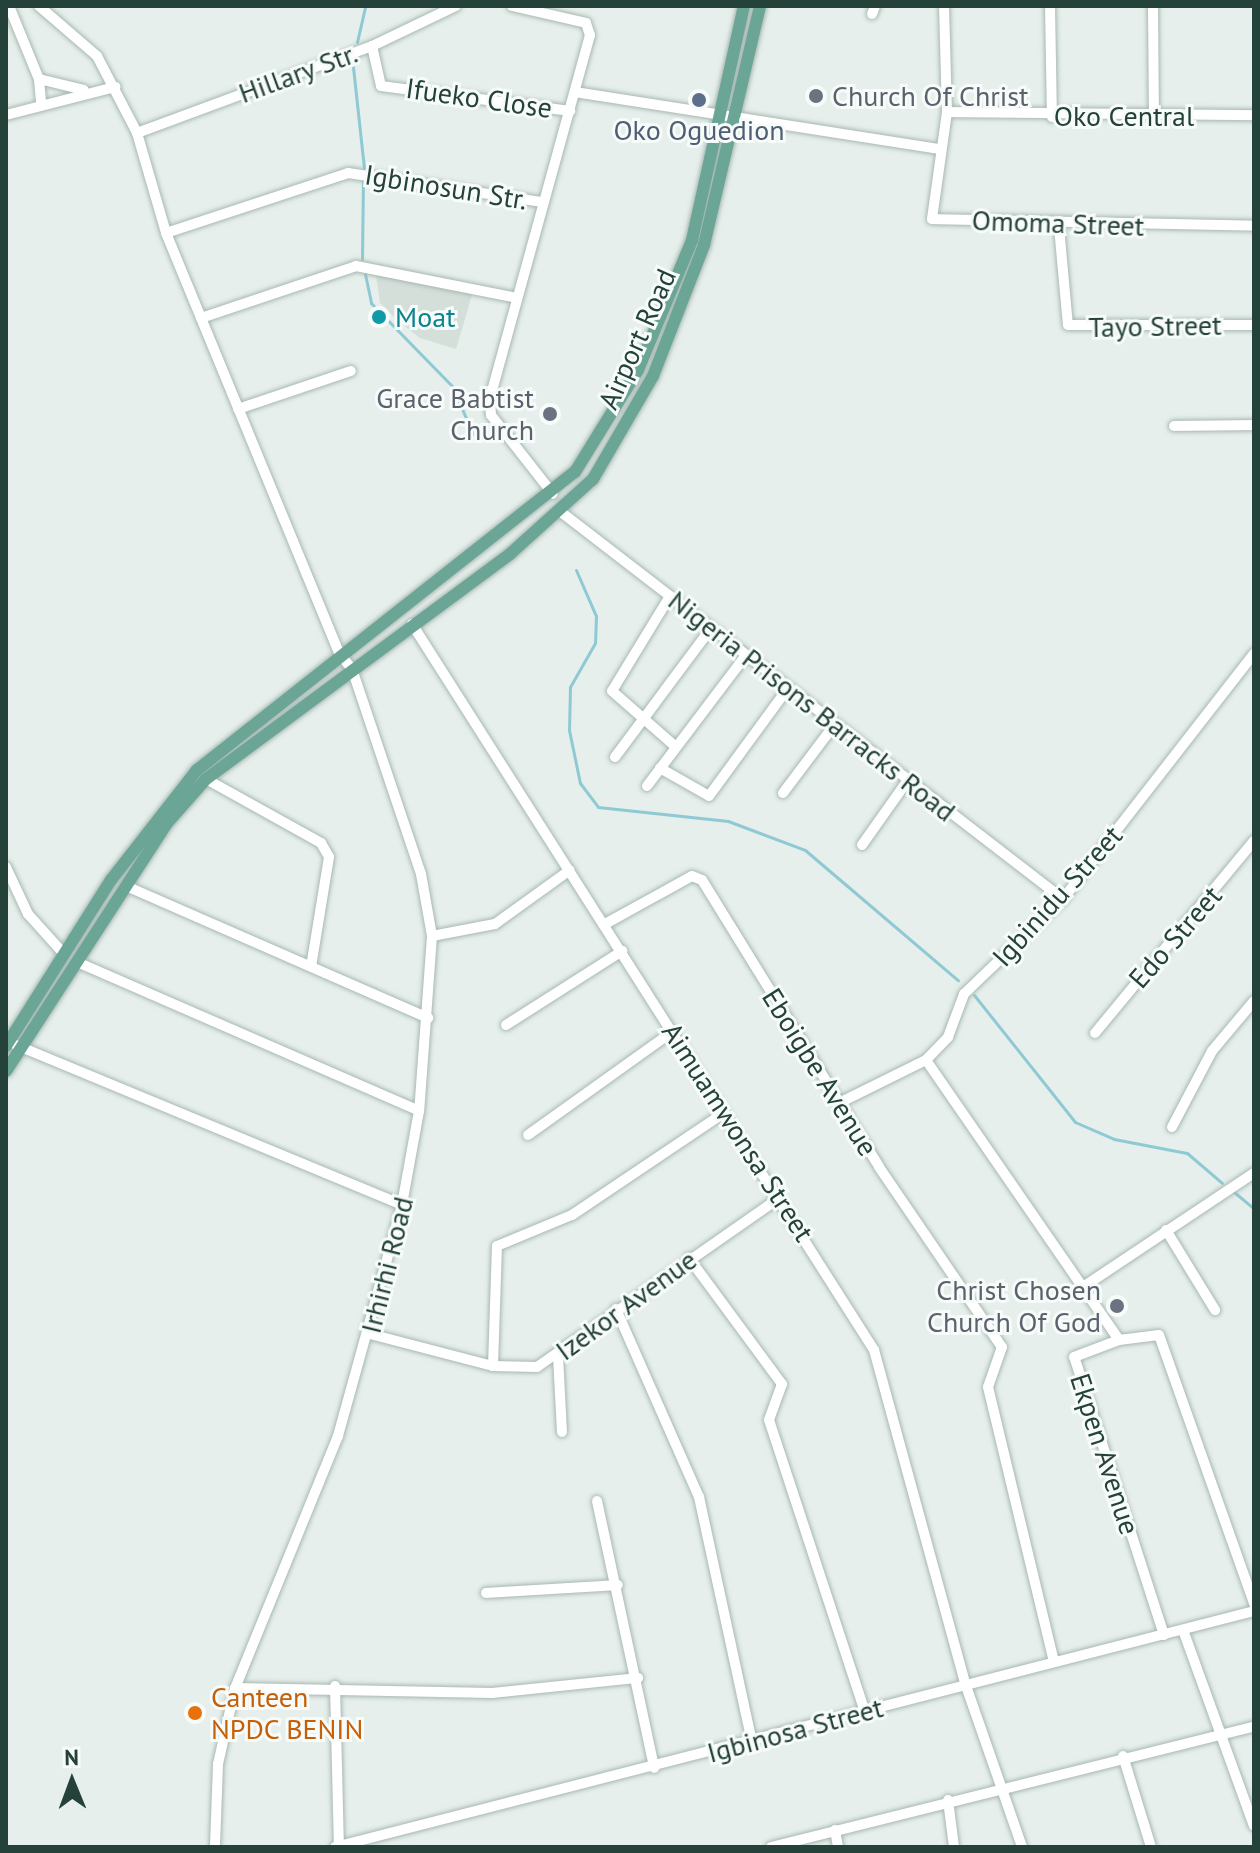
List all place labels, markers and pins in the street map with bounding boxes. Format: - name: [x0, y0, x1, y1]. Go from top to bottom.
- place label: Church Of Christ: [832, 79, 1029, 113]
- marker: Church Of Christ: [807, 87, 825, 105]
- marker: Oko Oguedion: [690, 91, 708, 109]
- place label: Oko Oguedion: [613, 113, 785, 147]
- place label: Moat: [395, 300, 456, 334]
- marker: Moat: [370, 308, 388, 326]
- place label: Grace Babtist Church: [376, 381, 534, 447]
- marker: Grace Babtist Church: [541, 405, 559, 423]
- place label: Christ Chosen Church Of God: [927, 1273, 1101, 1339]
- marker: Christ Chosen Church Of God: [1108, 1297, 1126, 1315]
- place label: Canteen NPDC BENIN: [211, 1680, 364, 1746]
- marker: Canteen NPDC BENIN: [186, 1704, 204, 1722]

